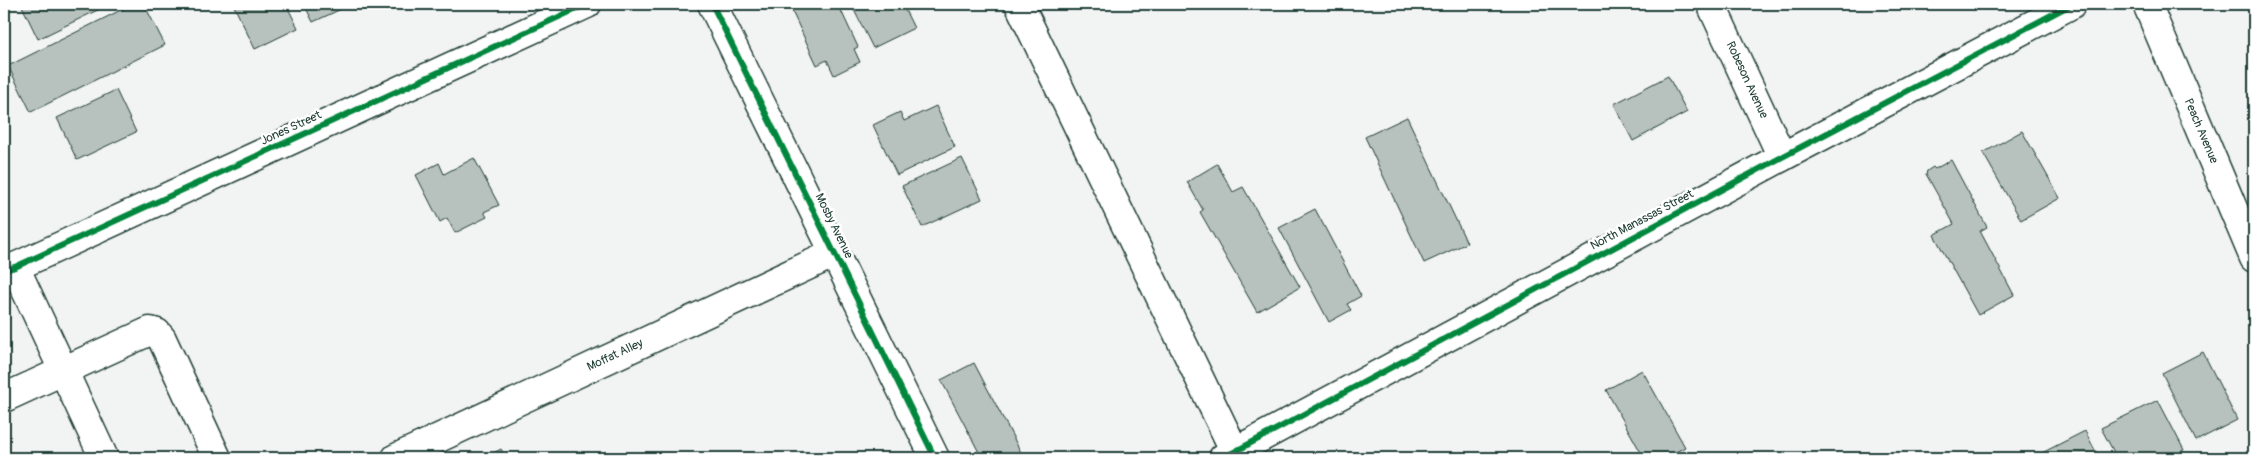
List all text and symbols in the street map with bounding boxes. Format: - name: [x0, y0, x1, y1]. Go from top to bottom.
- street label: Robeson Avenue: [1723, 39, 1771, 121]
- street label: Peach Avenue: [2181, 96, 2221, 166]
- street label: Jones Street: [258, 107, 324, 149]
- street label: North Manassas Street: [1588, 186, 1696, 254]
- street label: Mosby Avenue: [812, 191, 856, 261]
- street label: Moffat Alley: [585, 335, 645, 375]

